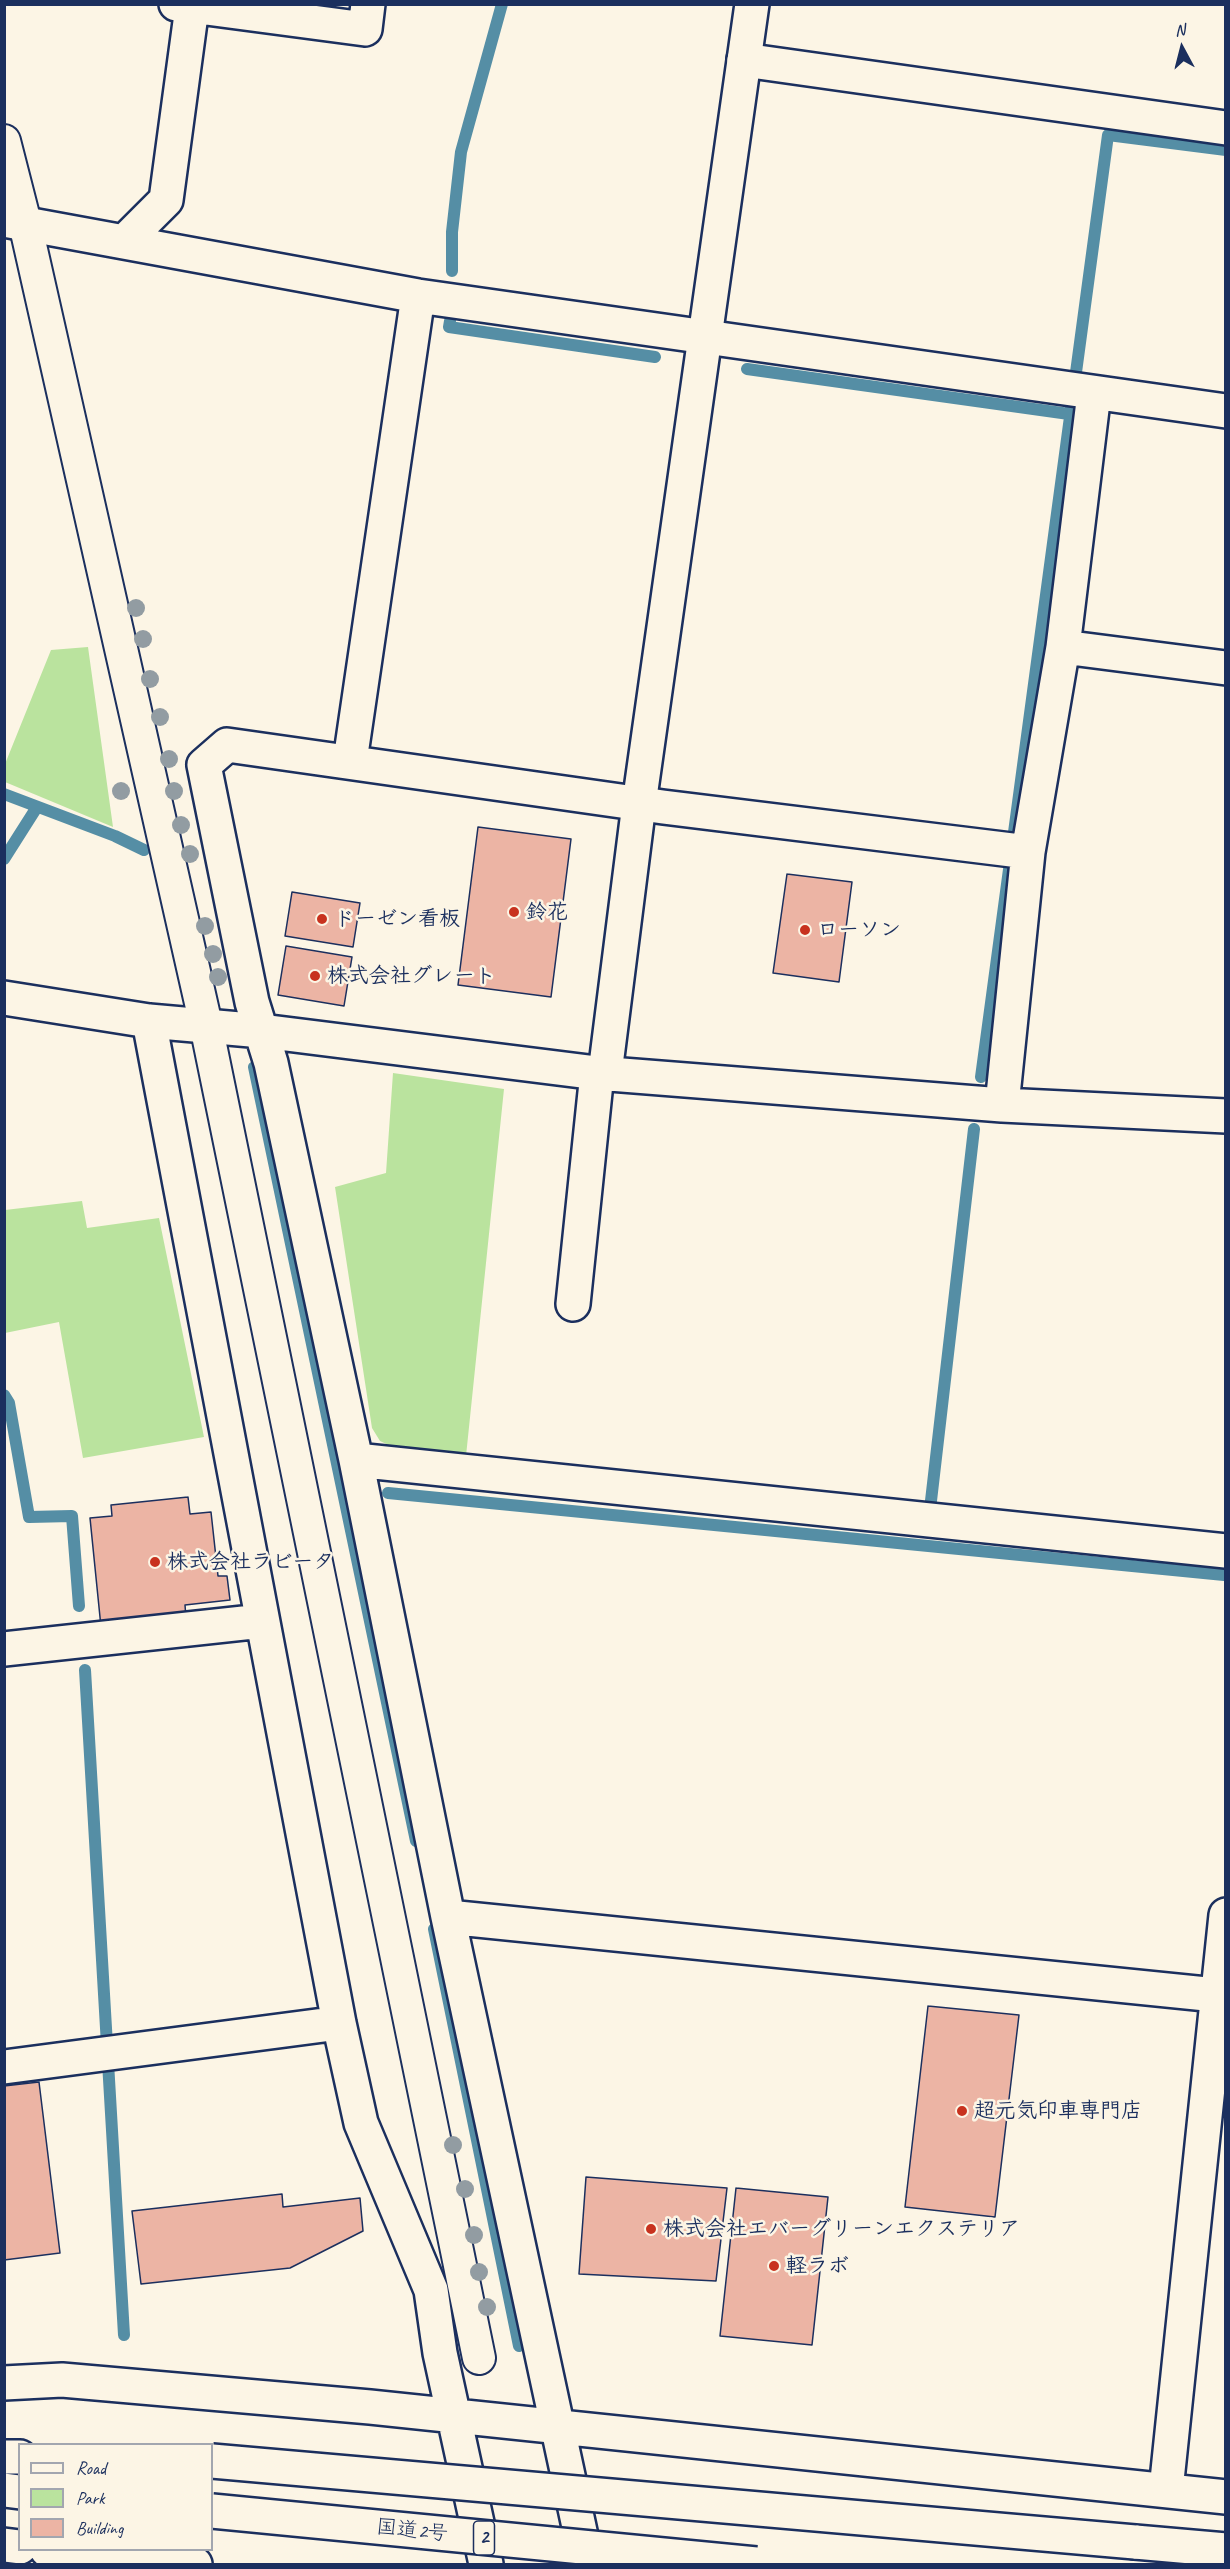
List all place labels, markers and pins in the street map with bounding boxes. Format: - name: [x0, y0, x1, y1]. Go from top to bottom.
- place label: 鈴花: [526, 899, 568, 925]
- marker: 鈴花: [507, 905, 521, 919]
- place label: ドーゼン看板: [334, 906, 460, 932]
- marker: ドーゼン看板: [315, 912, 329, 926]
- place label: ローソン: [817, 917, 901, 943]
- marker: ローソン: [798, 923, 812, 937]
- place label: 株式会社グレート: [327, 963, 496, 989]
- marker: 株式会社グレート: [308, 969, 322, 983]
- place label: 株式会社ラビータ: [167, 1549, 334, 1575]
- marker: 株式会社ラビータ: [148, 1555, 162, 1569]
- place label: 超元気印車専門店: [974, 2098, 1142, 2124]
- marker: 超元気印車専門店: [955, 2104, 969, 2118]
- place label: 株式会社エバーグリーンエクステリア: [663, 2216, 1020, 2242]
- marker: 株式会社エバーグリーンエクステリア: [644, 2222, 658, 2236]
- place label: 軽ラボ: [786, 2253, 849, 2279]
- marker: 軽ラボ: [767, 2259, 781, 2273]

